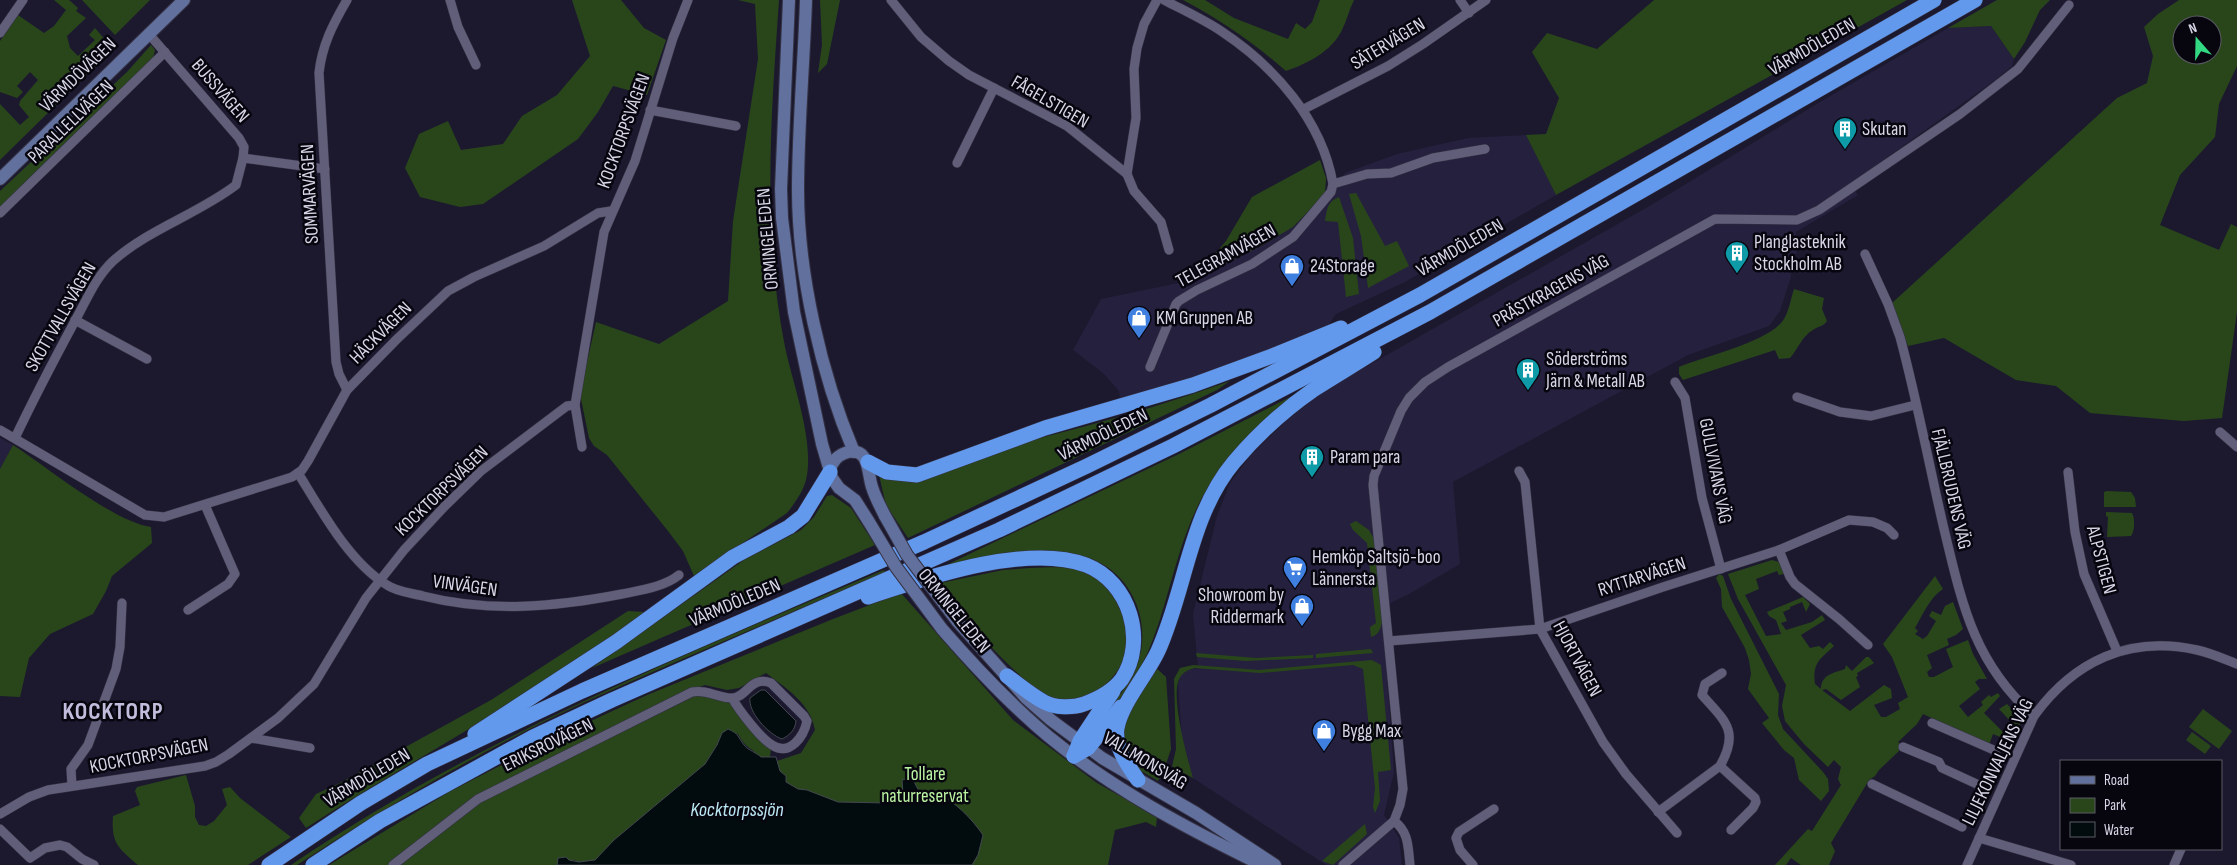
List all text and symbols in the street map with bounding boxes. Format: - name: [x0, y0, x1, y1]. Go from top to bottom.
- street label: SÄTERVÄGEN: [1347, 13, 1429, 75]
- street label: VÄRMDÖLEDEN: [1764, 13, 1860, 81]
- north arrow: [2172, 15, 2222, 65]
- text: N: [2186, 19, 2199, 38]
- street label: VÄRMDÖVÄGEN: [35, 33, 121, 117]
- street label: BUSSVÄGEN: [186, 54, 254, 128]
- street label: KOCKTORPSVÄGEN: [593, 71, 655, 191]
- street label: FÅGELSTIGEN: [1007, 71, 1093, 133]
- street label: PARALLELLVÄGEN: [23, 75, 119, 169]
- building icon: Skutan: [1832, 116, 1858, 150]
- place label: Skutan: [1862, 118, 1906, 141]
- street label: SOMMARVÄGEN: [296, 144, 324, 244]
- street label: ORMINGELEDEN: [752, 187, 784, 291]
- street label: VÄRMDÖLEDEN: [1412, 214, 1508, 282]
- street label: TELEGRAMVÄGEN: [1172, 219, 1280, 293]
- place label: Planglasteknik Stockholm AB: [1754, 231, 1846, 276]
- building icon: Planglasteknik Stockholm AB: [1724, 240, 1750, 274]
- street label: PRÄSTKRAGENS VÄG: [1489, 250, 1613, 332]
- shop icon: 24Storage: [1279, 253, 1305, 287]
- place label: 24Storage: [1310, 255, 1375, 278]
- street label: SKOTTVALLSVÄGEN: [20, 258, 102, 376]
- street label: HÄCKVÄGEN: [345, 297, 417, 369]
- shop icon: KM Gruppen AB: [1126, 305, 1152, 339]
- place label: KM Gruppen AB: [1156, 307, 1253, 330]
- place label: Söderströms Järn & Metall AB: [1545, 348, 1645, 393]
- building icon: Söderströms Järn & Metall AB: [1515, 357, 1541, 391]
- street label: VÄRMDÖLEDEN: [1055, 403, 1151, 467]
- street label: GULLVIVANS VÄG: [1694, 416, 1736, 526]
- street label: FJÄLLBRUDENS VÄG: [1926, 426, 1976, 552]
- street label: KOCKTORPSVÄGEN: [391, 441, 493, 541]
- building icon: Param para: [1299, 444, 1325, 478]
- place label: Param para: [1330, 446, 1400, 469]
- street label: ALPSTIGEN: [2081, 522, 2121, 597]
- place label: Hemköp Saltsjö-boo Lännersta: [1312, 546, 1441, 591]
- street label: RYTTARVÄGEN: [1595, 552, 1689, 602]
- supermarket icon: Hemköp Saltsjö-boo Lännersta: [1282, 555, 1308, 589]
- street label: ORMINGELEDEN: [913, 564, 995, 658]
- street label: VINVÄGEN: [431, 570, 499, 602]
- street label: VÄRMDÖLEDEN: [686, 574, 784, 632]
- place label: Showroom by Riddermark: [1198, 584, 1285, 629]
- shop icon: Showroom by Riddermark: [1289, 593, 1315, 627]
- street label: HJORTVÄGEN: [1548, 617, 1606, 701]
- street label: LILJEKONVALJENS VÄG: [1957, 695, 2039, 829]
- district label: KOCKTORP: [62, 697, 164, 726]
- street label: ERIKSROVÄGEN: [499, 713, 597, 777]
- shop icon: Bygg Max: [1311, 718, 1337, 752]
- place label: Bygg Max: [1342, 720, 1401, 743]
- street label: VALLMONSVÄG: [1099, 727, 1191, 795]
- street label: KOCKTORPSVÄGEN: [88, 733, 210, 779]
- street label: VÄRMDÖLEDEN: [320, 743, 414, 813]
- legend: [2060, 760, 2222, 850]
- park label: Tollare naturreservat: [881, 763, 969, 808]
- text: Road: [2104, 771, 2129, 790]
- text: Park: [2104, 796, 2126, 815]
- water label: Kocktorpssjön: [690, 798, 784, 822]
- text: Water: [2104, 821, 2135, 840]

